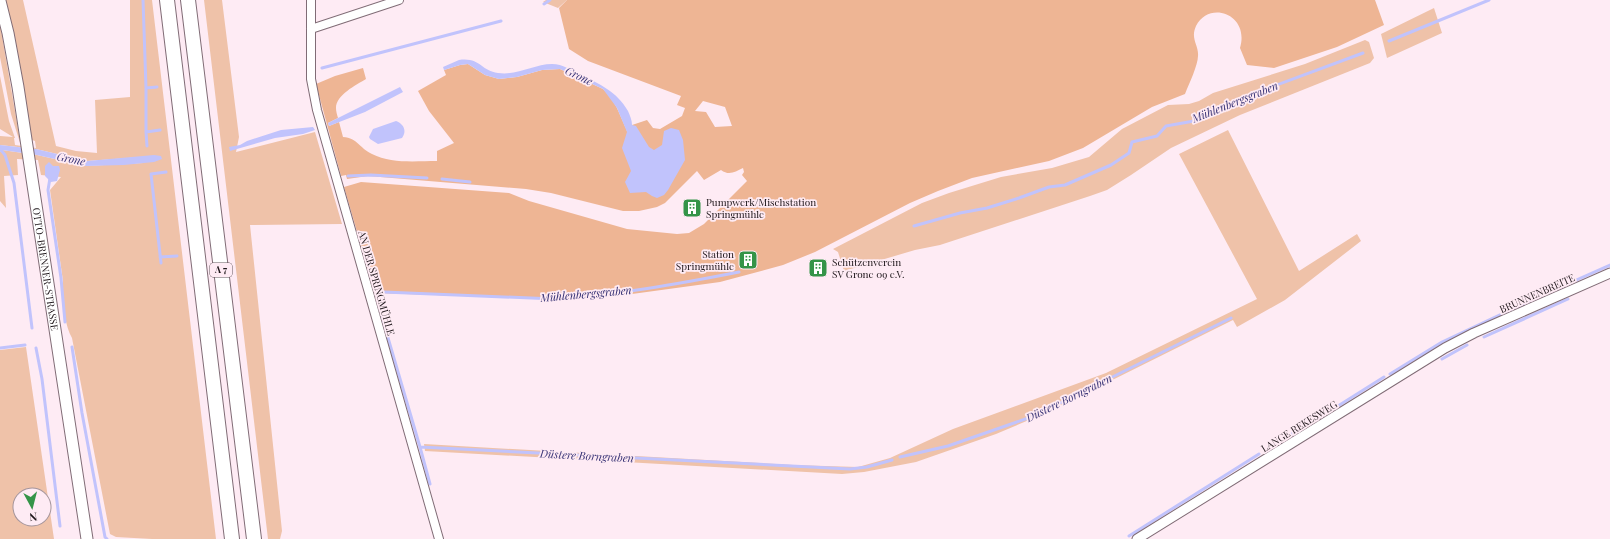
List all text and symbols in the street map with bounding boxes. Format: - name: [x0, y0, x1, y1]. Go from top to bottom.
- water label: Grone: [563, 63, 596, 89]
- water label: Mühlenbergsgraben: [1189, 77, 1280, 126]
- water label: Grone: [56, 148, 87, 169]
- place label: Pumpwerk/Mischstation Springmühle: [706, 195, 816, 221]
- building icon: Pumpwerk/Mischstation Springmühle: [681, 197, 703, 219]
- street label: OTTO-BRENNER-STRASSE: [30, 207, 62, 331]
- street label: AN DER SPRINGMÜHLE: [355, 228, 399, 337]
- place label: Station Springmühle: [676, 247, 734, 273]
- building icon: Station Springmühle: [737, 249, 759, 271]
- place label: Schützenverein SV Grone 09 e.V.: [832, 255, 905, 281]
- building icon: Schützenverein SV Grone 09 e.V.: [807, 257, 829, 279]
- road number: A 7: [210, 263, 232, 277]
- street label: BRUNNENBREITE: [1497, 270, 1577, 316]
- water label: Mühlenbergsgraben: [539, 282, 632, 305]
- water label: Düstere Borngraben: [1022, 370, 1114, 425]
- street label: LANGE REKESWEG: [1258, 397, 1340, 455]
- water label: Düstere Borngraben: [539, 445, 634, 465]
- north arrow: [12, 487, 52, 527]
- text: N: [28, 509, 38, 525]

